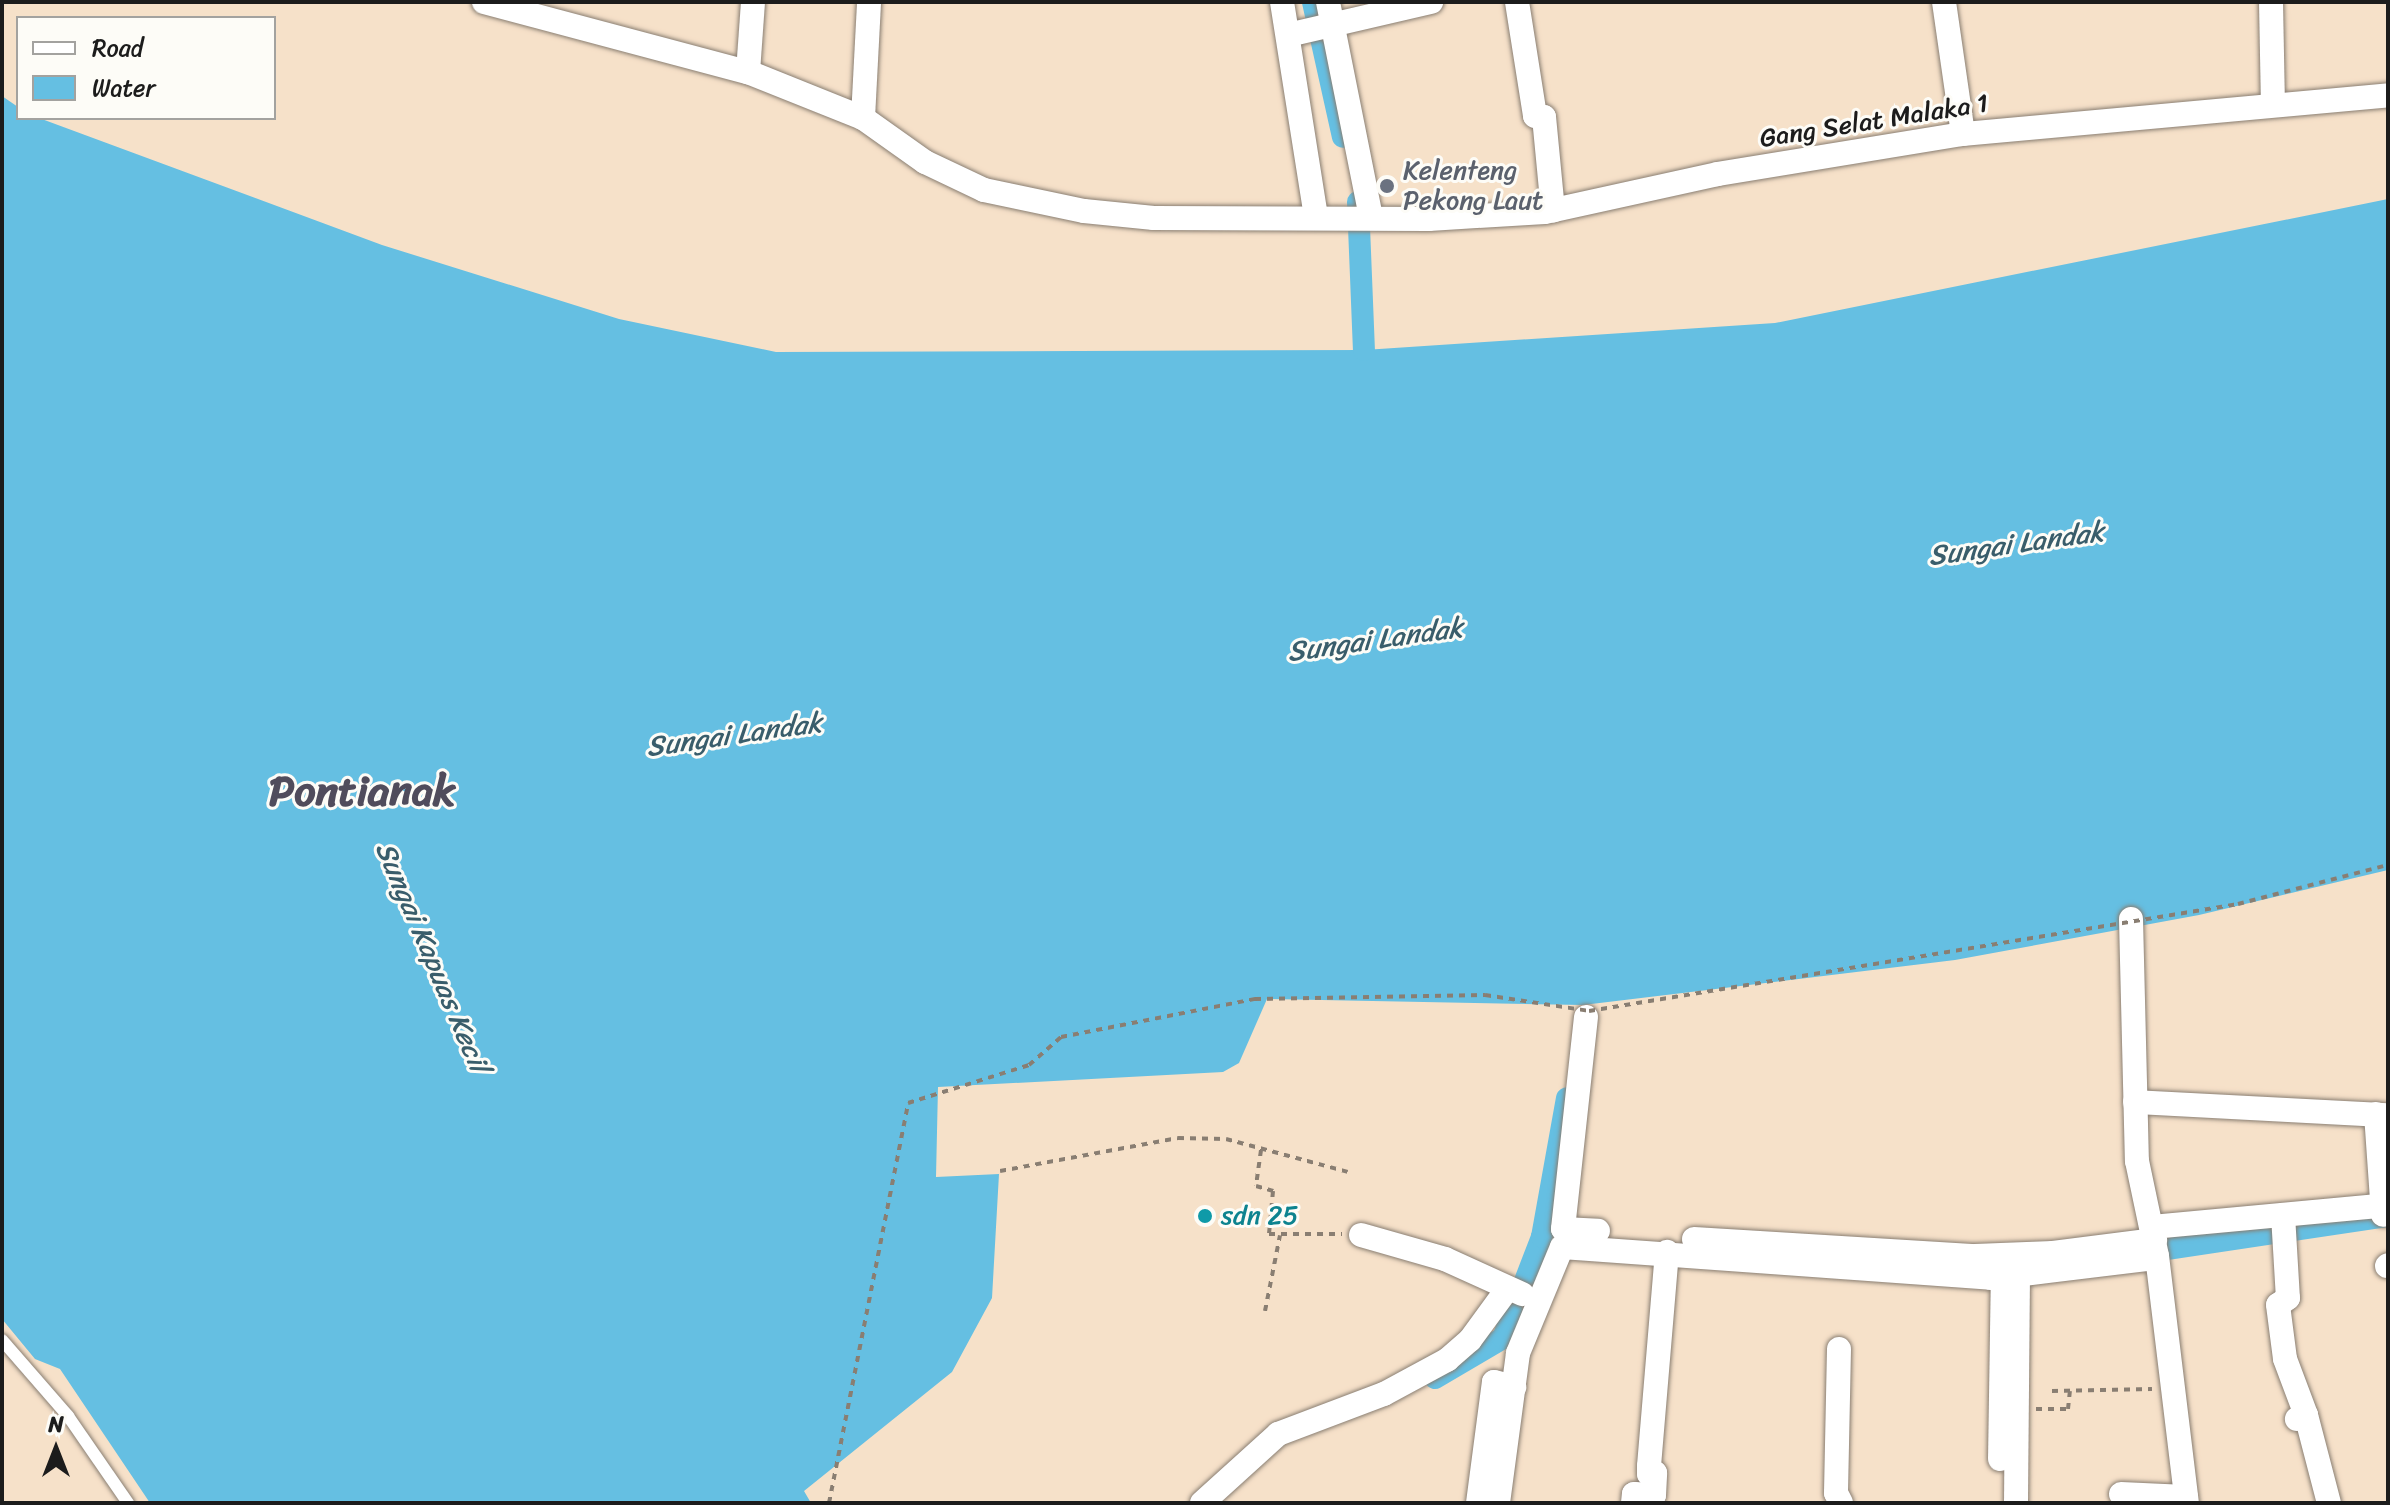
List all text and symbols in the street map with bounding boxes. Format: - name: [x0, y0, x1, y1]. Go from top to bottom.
- legend: [16, 16, 276, 120]
- text: Road: [92, 27, 143, 69]
- text: Water: [92, 67, 155, 109]
- street label: Gang Selat Malaka 1: [1758, 88, 1990, 154]
- place label: Kelenteng Pekong Laut: [1403, 155, 1543, 216]
- marker: Kelenteng Pekong Laut: [1378, 177, 1396, 195]
- water label: Sungai Landak: [1926, 515, 2106, 573]
- water label: Sungai Landak: [1285, 611, 1465, 669]
- water label: Sungai Landak: [644, 706, 824, 764]
- district label: Pontianak: [269, 766, 455, 816]
- water label: Sungai Kapuas Kecil: [368, 837, 496, 1077]
- place label: sdn 25: [1221, 1200, 1298, 1232]
- marker: sdn 25: [1196, 1207, 1214, 1225]
- text: N: [48, 1405, 64, 1444]
- north arrow: [16, 1409, 96, 1489]

